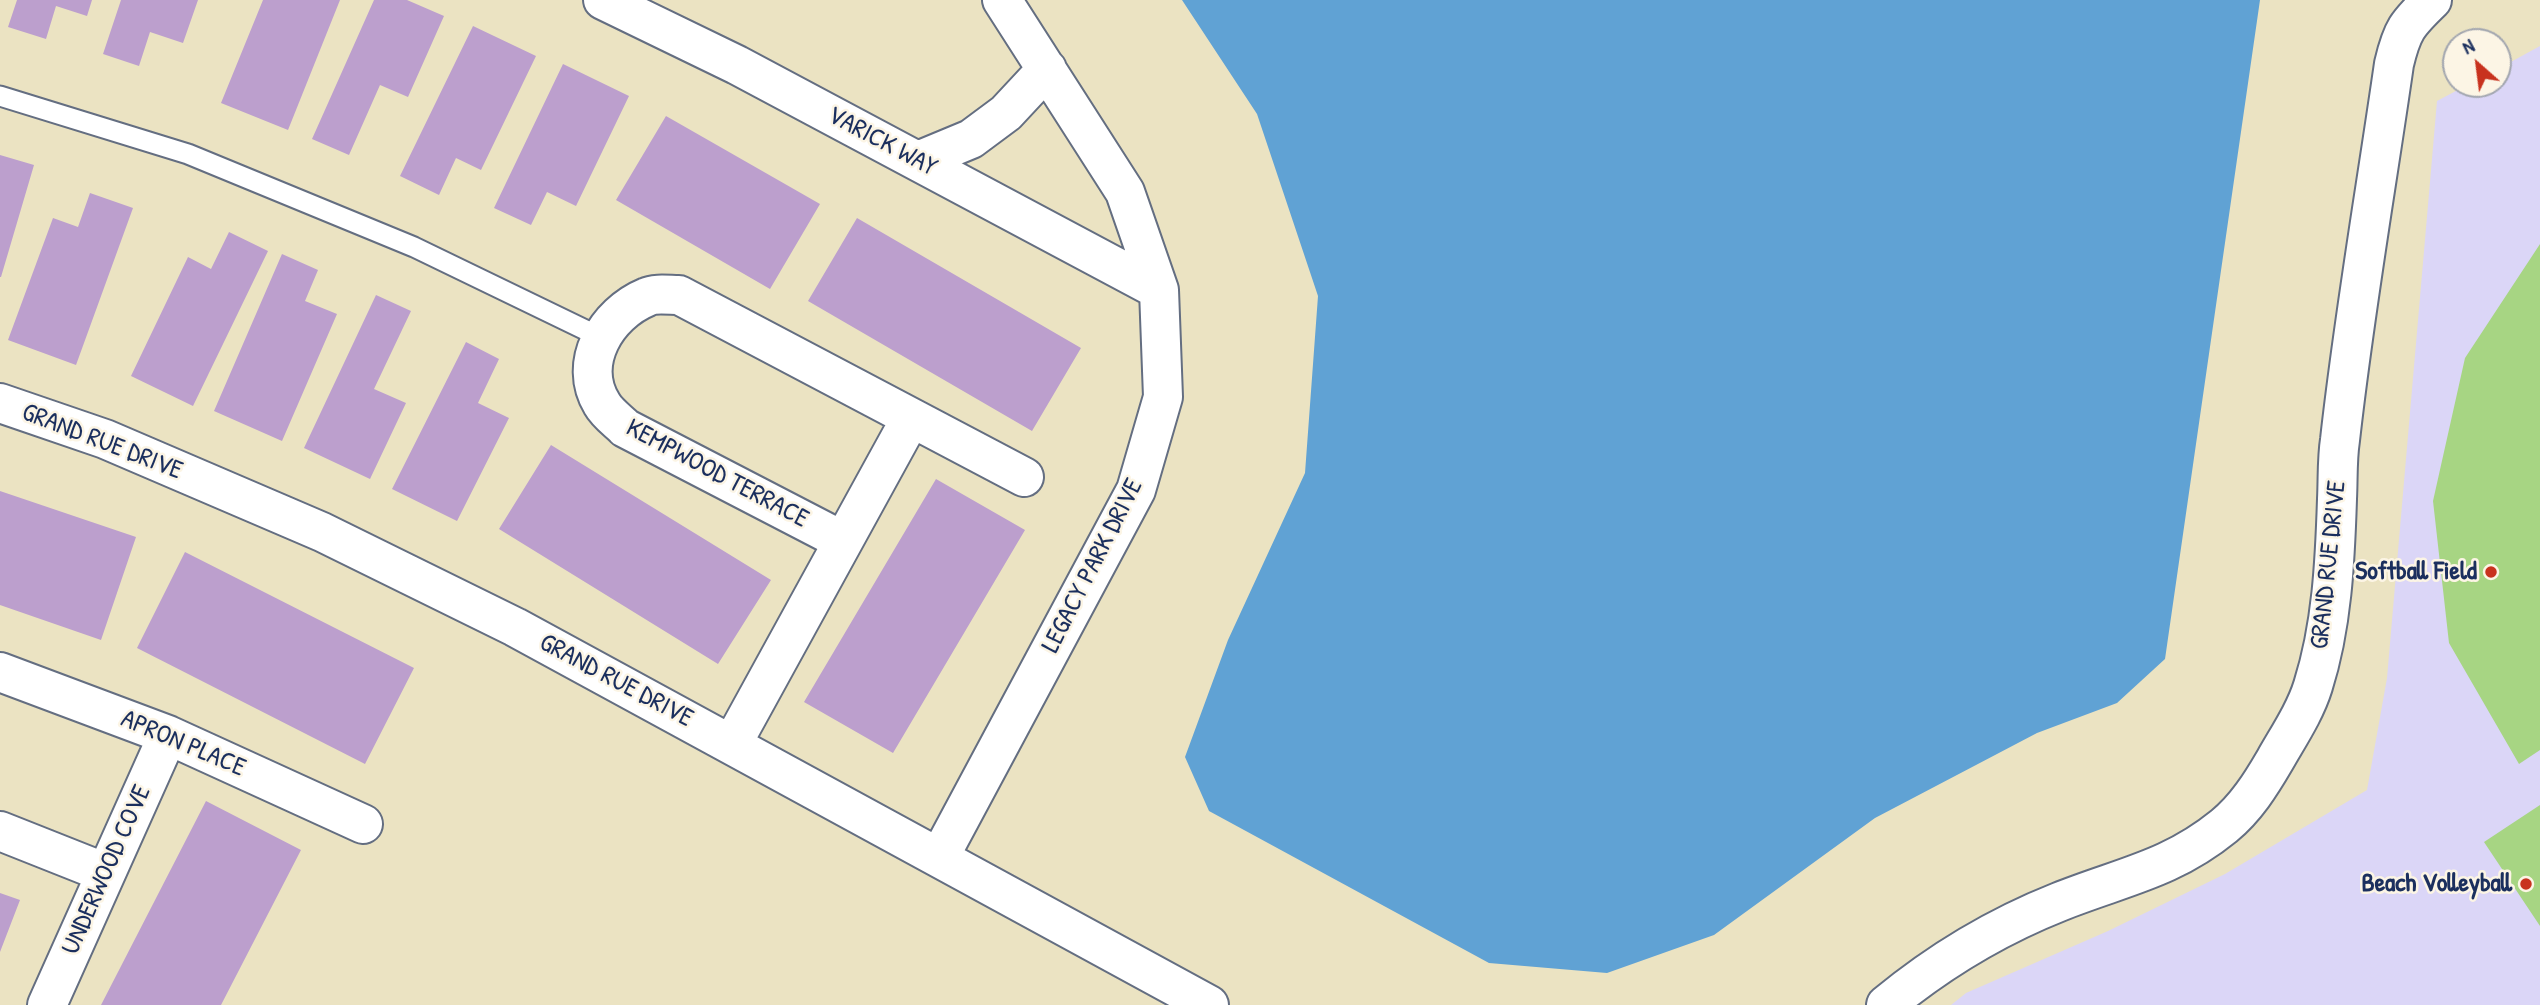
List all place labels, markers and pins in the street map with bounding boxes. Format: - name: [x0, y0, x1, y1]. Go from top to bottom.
- place label: Softball Field: [2355, 556, 2477, 588]
- marker: Softball Field: [2483, 564, 2499, 580]
- place label: Beach Volleyball: [2362, 868, 2512, 900]
- marker: Beach Volleyball: [2518, 876, 2534, 892]

